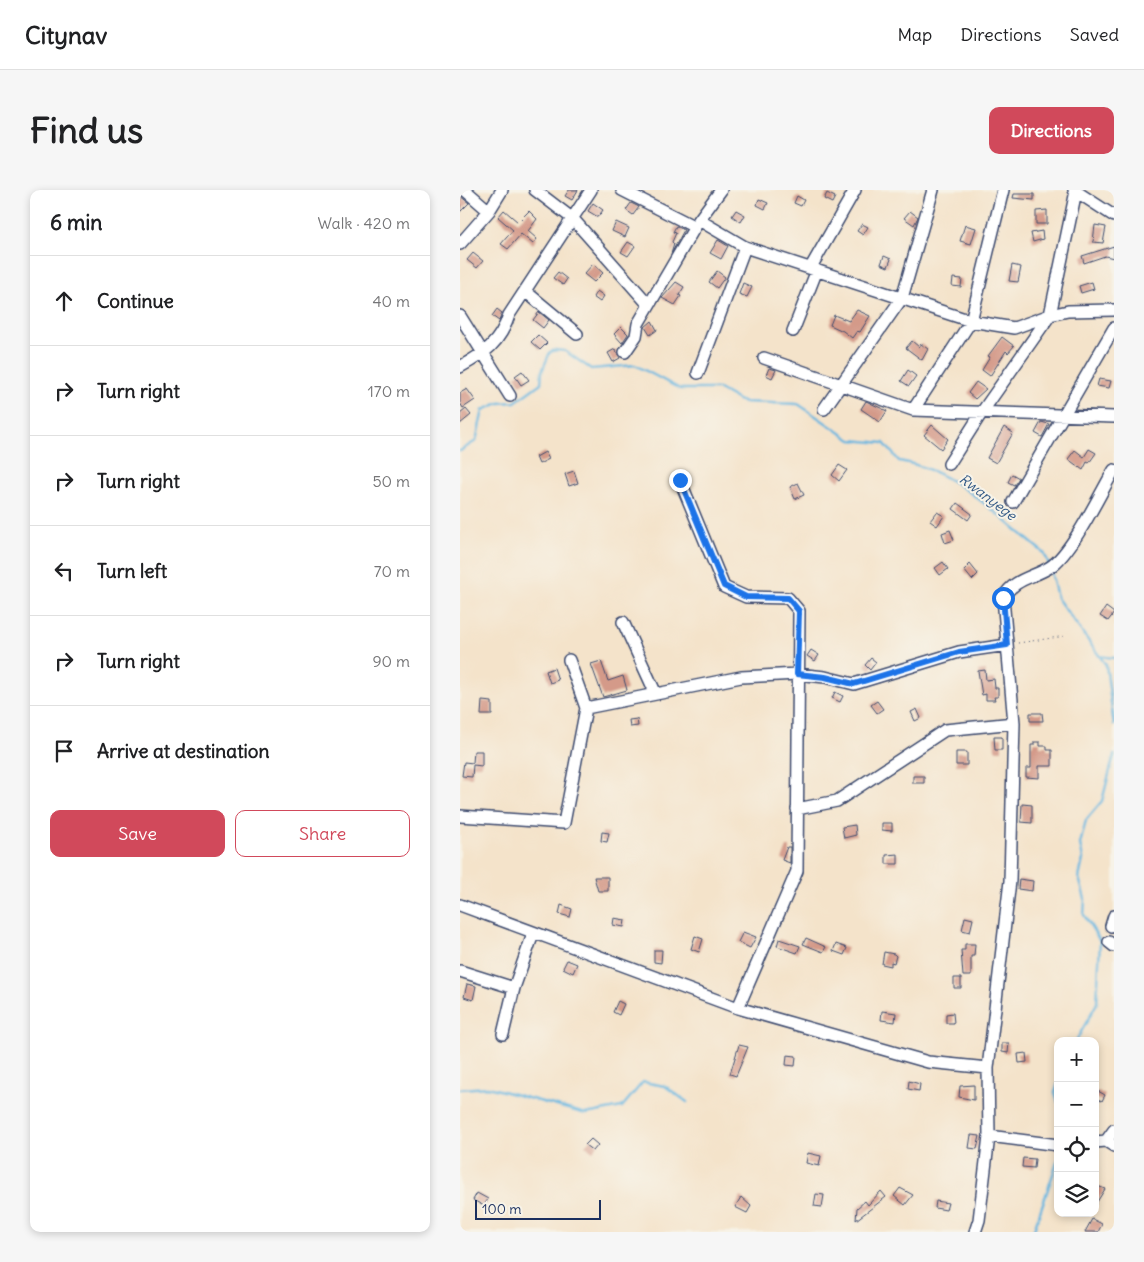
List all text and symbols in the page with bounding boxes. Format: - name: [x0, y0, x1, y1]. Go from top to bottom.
- text: Citynav: [25, 20, 107, 50]
- text: Map: [897, 23, 932, 46]
- text: Directions: [960, 23, 1042, 46]
- text: Saved: [1070, 23, 1119, 46]
- button: Directions: [989, 107, 1114, 154]
- text: Find us: [30, 108, 143, 152]
- text: 6 min: [50, 209, 102, 236]
- text: Walk · 420 m: [318, 213, 410, 233]
- icon: ahead: [50, 287, 78, 315]
- text: Continue: [97, 289, 174, 313]
- text: 40 m: [372, 291, 410, 311]
- icon: right: [50, 377, 78, 405]
- text: Turn right: [97, 379, 180, 403]
- text: 170 m: [367, 381, 410, 401]
- icon: right: [50, 467, 78, 495]
- text: Turn right: [97, 469, 180, 493]
- route end: [669, 469, 692, 492]
- water label: Rwanyege: [956, 470, 1021, 525]
- text: 50 m: [372, 471, 410, 491]
- icon: left: [50, 557, 78, 585]
- text: Turn left: [97, 559, 167, 583]
- text: 70 m: [374, 561, 410, 581]
- route start: [992, 587, 1015, 610]
- icon: right: [50, 647, 78, 675]
- text: Turn right: [97, 649, 180, 673]
- text: 90 m: [372, 651, 410, 671]
- icon: arrive: [50, 737, 78, 765]
- text: Arrive at destination: [97, 739, 270, 763]
- button: Save: [50, 810, 225, 857]
- button: Share: [235, 810, 410, 857]
- map controls: [1054, 1037, 1099, 1217]
- button: +: [1054, 1037, 1099, 1082]
- button: −: [1054, 1082, 1099, 1127]
- button: locate: [1054, 1127, 1099, 1172]
- button: layers: [1054, 1172, 1099, 1217]
- scale bar: [475, 1197, 601, 1220]
- text: 100 m: [482, 1200, 522, 1218]

